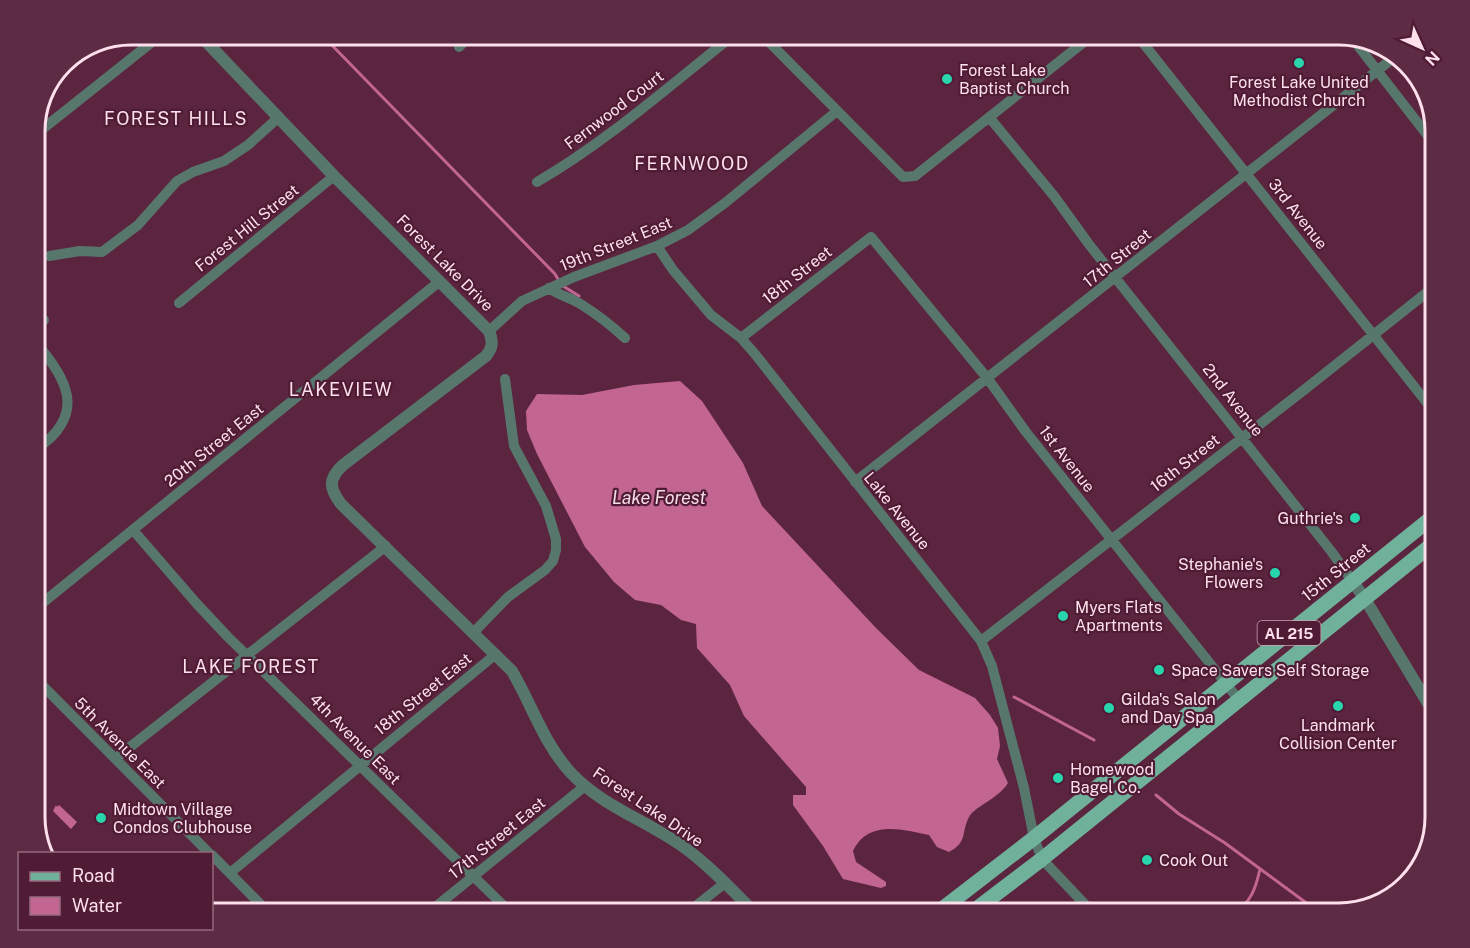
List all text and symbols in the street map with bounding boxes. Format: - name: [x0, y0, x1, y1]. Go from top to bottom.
- north arrow: [1392, 18, 1452, 78]
- text: N: [1421, 47, 1443, 69]
- marker: Forest Lake United Methodist Church: [1292, 56, 1306, 70]
- place label: Forest Lake Baptist Church: [959, 61, 1070, 98]
- street label: Fernwood Court: [561, 67, 667, 153]
- marker: Forest Lake Baptist Church: [940, 72, 954, 86]
- place label: Forest Lake United Methodist Church: [1229, 73, 1369, 110]
- district label: FOREST HILLS: [104, 108, 248, 129]
- district label: FERNWOOD: [634, 153, 750, 174]
- street label: 3rd Avenue: [1264, 175, 1332, 253]
- street label: Forest Hill Street: [191, 180, 303, 276]
- street label: Forest Lake Drive: [393, 211, 497, 315]
- street label: 19th Street East: [557, 213, 675, 275]
- street label: 17th Street: [1079, 225, 1155, 291]
- street label: 18th Street: [758, 242, 836, 308]
- street label: 2nd Avenue: [1199, 360, 1267, 440]
- district label: LAKEVIEW: [289, 379, 393, 400]
- street label: 20th Street East: [161, 399, 267, 491]
- street label: 1st Avenue: [1035, 422, 1099, 496]
- street label: 16th Street: [1147, 430, 1223, 496]
- street label: Lake Avenue: [860, 468, 934, 554]
- water label: Lake Forest: [612, 487, 706, 508]
- place label: Guthrie's: [1277, 509, 1343, 528]
- marker: Guthrie's: [1348, 511, 1362, 525]
- street label: 15th Street: [1298, 539, 1374, 605]
- place label: Stephanie's Flowers: [1178, 555, 1263, 592]
- marker: Stephanie's Flowers: [1268, 566, 1282, 580]
- place label: Myers Flats Apartments: [1075, 598, 1163, 635]
- marker: Myers Flats Apartments: [1056, 609, 1070, 623]
- road number: AL 215: [1258, 621, 1320, 645]
- street label: 18th Street East: [371, 649, 475, 739]
- district label: LAKE FOREST: [182, 656, 320, 677]
- place label: Space Savers Self Storage: [1171, 661, 1369, 680]
- marker: Space Savers Self Storage: [1152, 663, 1166, 677]
- street label: 4th Avenue East: [306, 690, 404, 788]
- place label: Gilda's Salon and Day Spa: [1121, 690, 1216, 727]
- street label: 5th Avenue East: [70, 693, 170, 793]
- marker: Landmark Collision Center: [1331, 699, 1345, 713]
- marker: Gilda's Salon and Day Spa: [1102, 701, 1116, 715]
- place label: Landmark Collision Center: [1279, 716, 1397, 753]
- place label: Homewood Bagel Co.: [1070, 760, 1154, 797]
- street label: Forest Lake Drive: [589, 763, 707, 851]
- marker: Homewood Bagel Co.: [1051, 771, 1065, 785]
- street label: 17th Street East: [445, 793, 549, 883]
- place label: Midtown Village Condos Clubhouse: [113, 800, 252, 837]
- marker: Midtown Village Condos Clubhouse: [94, 811, 108, 825]
- place label: Cook Out: [1159, 851, 1228, 870]
- legend: [18, 852, 213, 930]
- marker: Cook Out: [1140, 853, 1154, 867]
- text: Road: [72, 865, 115, 886]
- text: Water: [72, 895, 122, 916]

